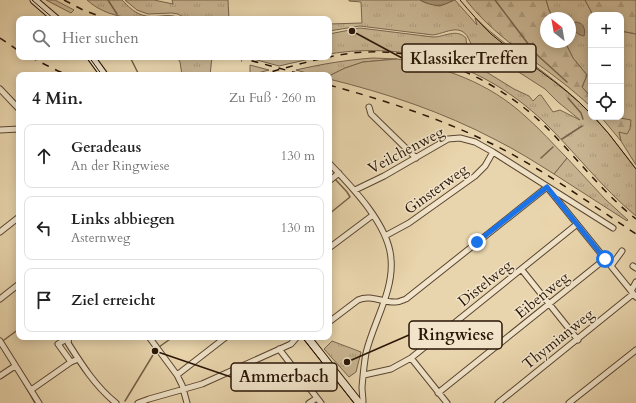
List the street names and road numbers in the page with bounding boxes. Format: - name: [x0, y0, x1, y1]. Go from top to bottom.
- street label: Veilchenweg: [364, 121, 448, 178]
- street label: Ginsterweg: [400, 159, 472, 219]
- street label: Distelweg: [454, 255, 517, 311]
- street label: Eibenweg: [511, 267, 574, 323]
- street label: Thymianweg: [518, 304, 598, 374]

